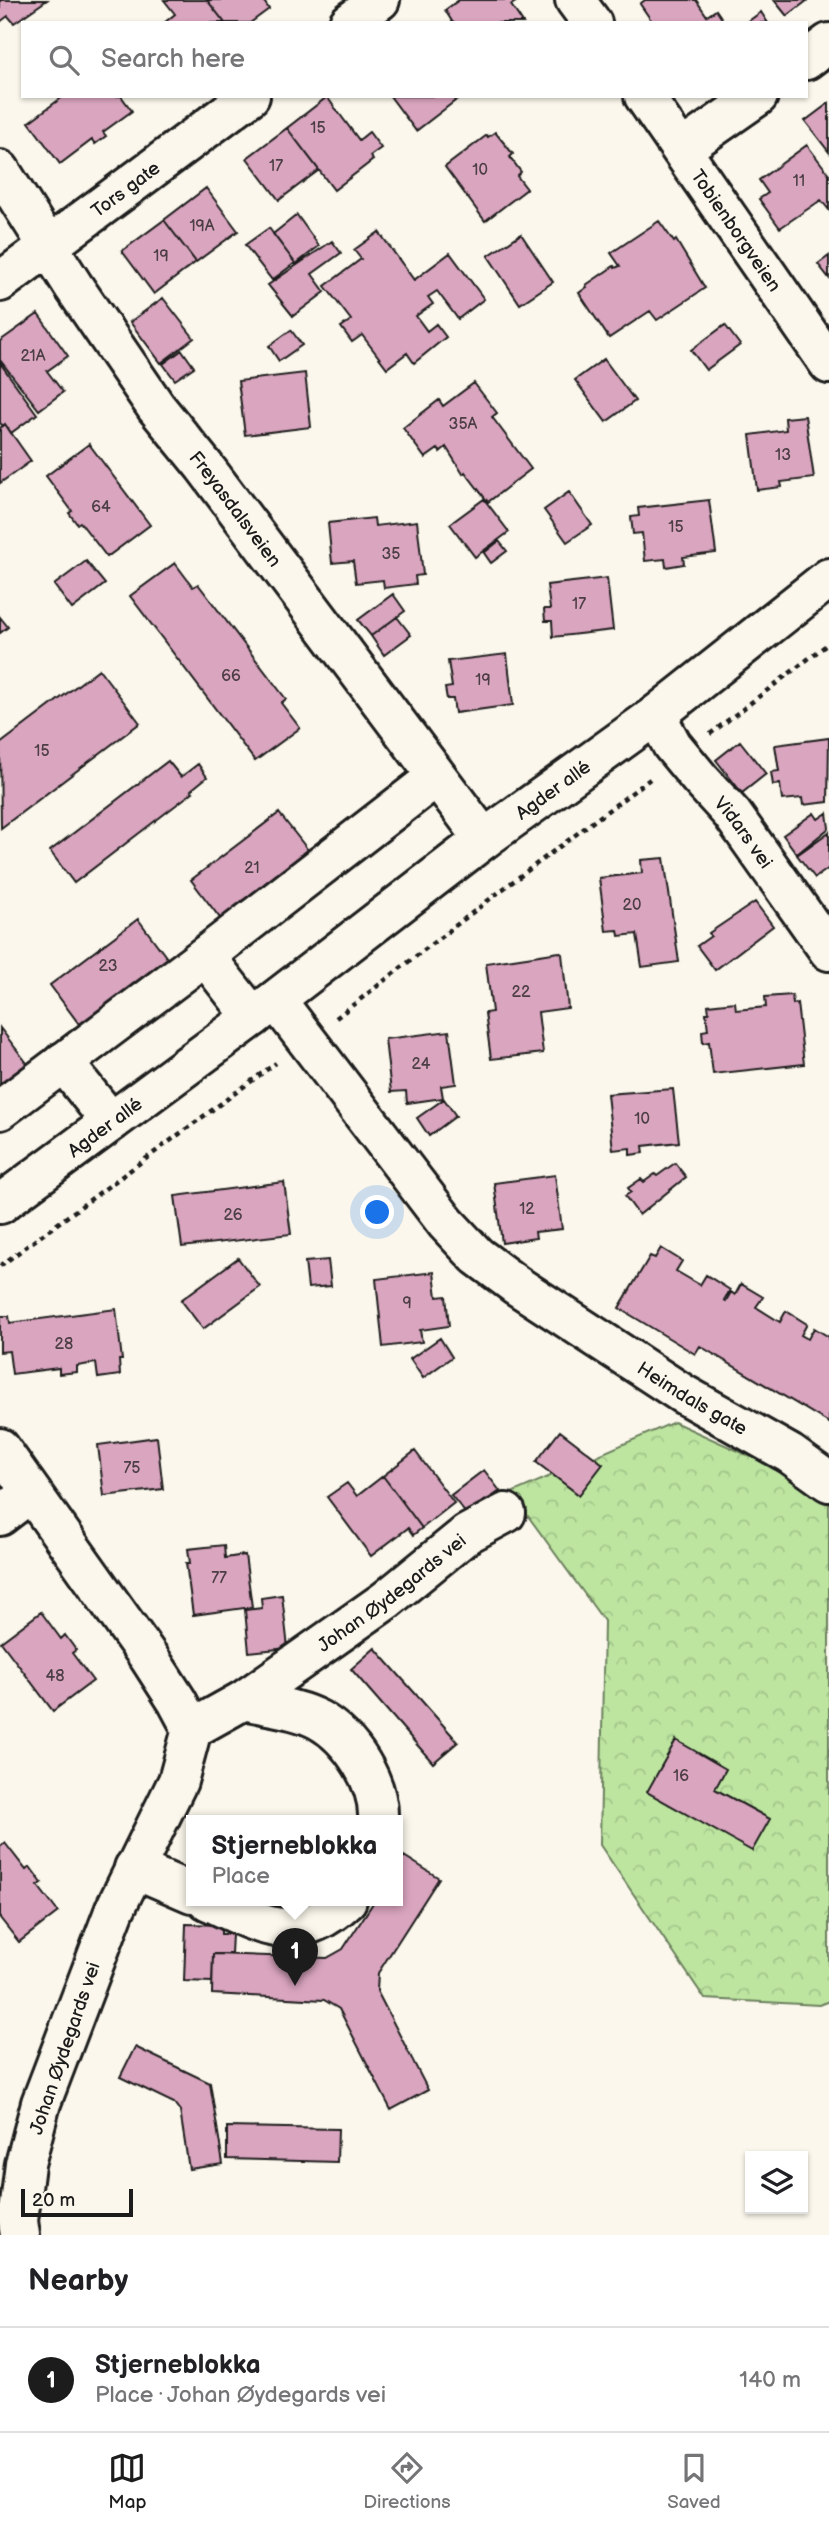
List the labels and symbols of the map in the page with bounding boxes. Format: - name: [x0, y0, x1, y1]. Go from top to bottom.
- house number: 15: [310, 119, 326, 138]
- street label: Tors gate: [87, 157, 165, 223]
- house number: 17: [269, 157, 283, 176]
- house number: 10: [472, 161, 488, 180]
- street label: Tobienborgveien: [685, 166, 785, 296]
- house number: 11: [793, 172, 805, 191]
- house number: 19A: [189, 217, 215, 236]
- house number: 19: [153, 247, 169, 266]
- house number: 21A: [20, 347, 46, 366]
- house number: 35A: [449, 415, 478, 434]
- house number: 13: [775, 446, 791, 465]
- street label: Freyasdalsveien: [184, 447, 286, 572]
- house number: 64: [91, 498, 111, 517]
- house number: 15: [668, 518, 684, 537]
- house number: 35: [381, 545, 401, 564]
- house number: 17: [572, 595, 586, 614]
- house number: 66: [221, 667, 241, 686]
- house number: 19: [475, 671, 491, 690]
- house number: 15: [34, 742, 50, 761]
- street label: Agder allé: [512, 756, 596, 825]
- street label: Vidars vei: [709, 792, 777, 873]
- house number: 21: [244, 859, 260, 878]
- house number: 20: [623, 896, 641, 915]
- house number: 23: [99, 957, 118, 976]
- house number: 22: [512, 983, 531, 1002]
- house number: 24: [412, 1055, 431, 1074]
- street label: Agder allé: [64, 1093, 147, 1163]
- house number: 10: [634, 1110, 650, 1129]
- your location: [360, 1195, 394, 1229]
- house number: 12: [519, 1200, 535, 1219]
- house number: 26: [223, 1206, 243, 1225]
- house number: 9: [402, 1294, 412, 1313]
- house number: 28: [55, 1335, 73, 1354]
- street label: Heimdals gate: [633, 1357, 751, 1441]
- house number: 75: [123, 1459, 141, 1478]
- street label: Johan Øydegards vei: [313, 1530, 471, 1658]
- house number: 77: [211, 1569, 227, 1588]
- house number: 48: [45, 1667, 65, 1686]
- house number: 16: [673, 1767, 689, 1786]
- pin: 1: [272, 1928, 318, 1986]
- street label: Johan Øydegards vei: [25, 1959, 106, 2138]
- scale bar: [21, 2186, 133, 2218]

